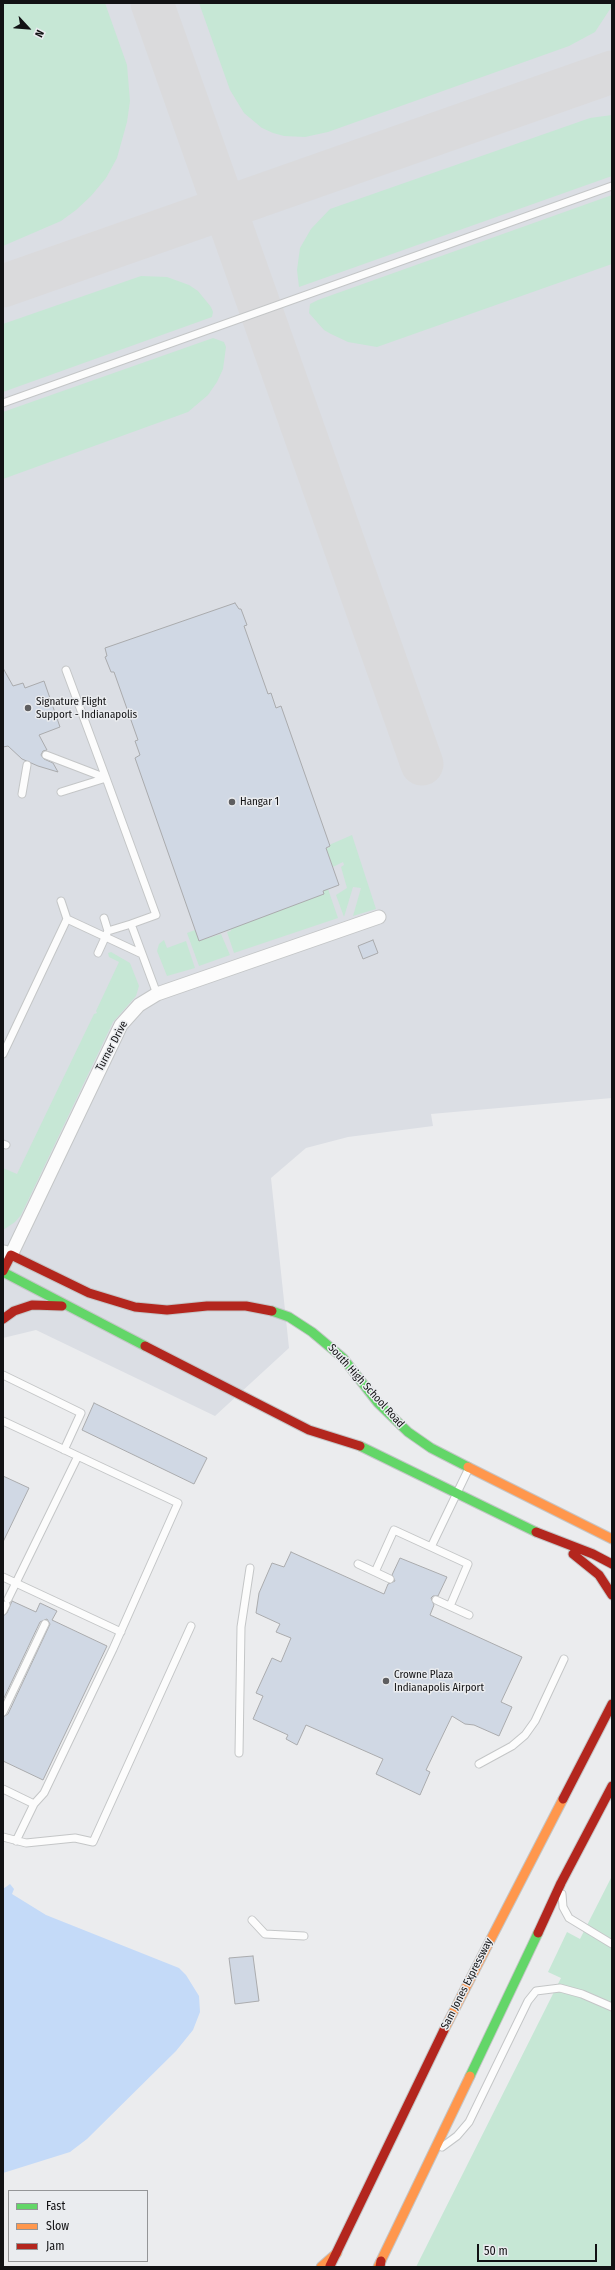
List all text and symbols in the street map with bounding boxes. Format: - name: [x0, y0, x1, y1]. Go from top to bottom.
- north arrow: [8, 8, 48, 48]
- text: N: [32, 28, 47, 39]
- place label: Signature Flight Support - Indianapolis: [36, 695, 137, 721]
- marker: Signature Flight Support - Indianapolis: [23, 703, 33, 713]
- place label: Hangar 1: [240, 795, 279, 809]
- marker: Hangar 1: [227, 797, 237, 807]
- street label: Turner Drive: [93, 1019, 131, 1073]
- street label: South High School Road: [325, 1342, 407, 1430]
- place label: Crowne Plaza Indianapolis Airport: [394, 1668, 484, 1694]
- marker: Crowne Plaza Indianapolis Airport: [381, 1676, 391, 1686]
- street label: Sam Jones Expressway: [438, 1936, 496, 2032]
- legend: [8, 2190, 148, 2262]
- text: Fast: [46, 2199, 65, 2213]
- text: Slow: [46, 2219, 69, 2233]
- scale bar: [479, 2236, 599, 2262]
- text: Jam: [46, 2239, 64, 2253]
- text: 50 m: [484, 2244, 508, 2258]

